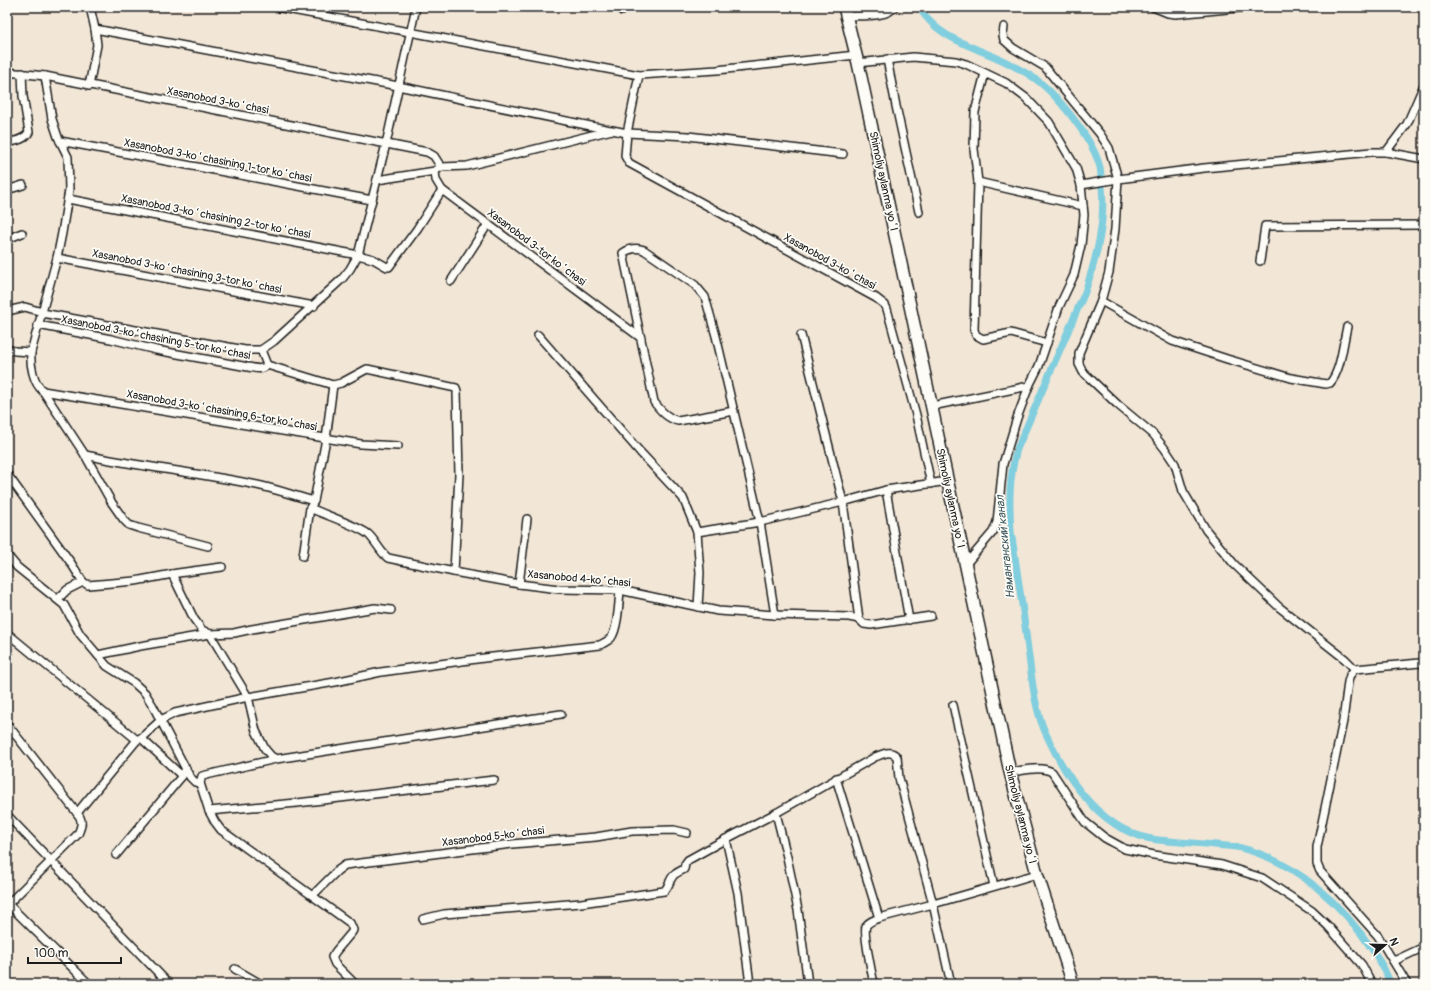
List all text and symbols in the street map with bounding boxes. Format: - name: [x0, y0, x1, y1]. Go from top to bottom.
- street label: Xasanobod 3-koʻchasi: [166, 84, 270, 117]
- street label: Shimoliy aylanma yoʻl: [867, 130, 900, 232]
- street label: Xasanobod 3-koʻchasining 1-tor koʻchasi: [123, 136, 313, 185]
- street label: Xasanobod 3-koʻchasining 2-tor koʻchasi: [120, 192, 312, 241]
- street label: Xasanobod 3-tor koʻchasi: [485, 206, 588, 289]
- street label: Xasanobod 3-koʻchasi: [781, 231, 878, 292]
- street label: Xasanobod 3-koʻchasining 3-tor koʻchasi: [91, 247, 283, 296]
- street label: Xasanobod 3-koʻchasining 5-tor koʻchasi: [60, 313, 252, 362]
- street label: Xasanobod 3-koʻchasining 6-tor koʻchasi: [126, 387, 318, 434]
- street label: Shimoliy aylanma yoʻl: [934, 447, 967, 549]
- water label: Наманганский канал: [992, 493, 1018, 599]
- street label: Xasanobod 4-koʻchasi: [527, 568, 631, 589]
- street label: Shimoliy aylanma yoʻl: [1002, 763, 1039, 865]
- street label: Xasanobod 5-koʻchasi: [441, 824, 545, 849]
- north arrow: [1365, 925, 1405, 965]
- text: N: [1387, 936, 1401, 948]
- scale bar: [28, 939, 121, 965]
- text: 100 m: [34, 946, 69, 961]

